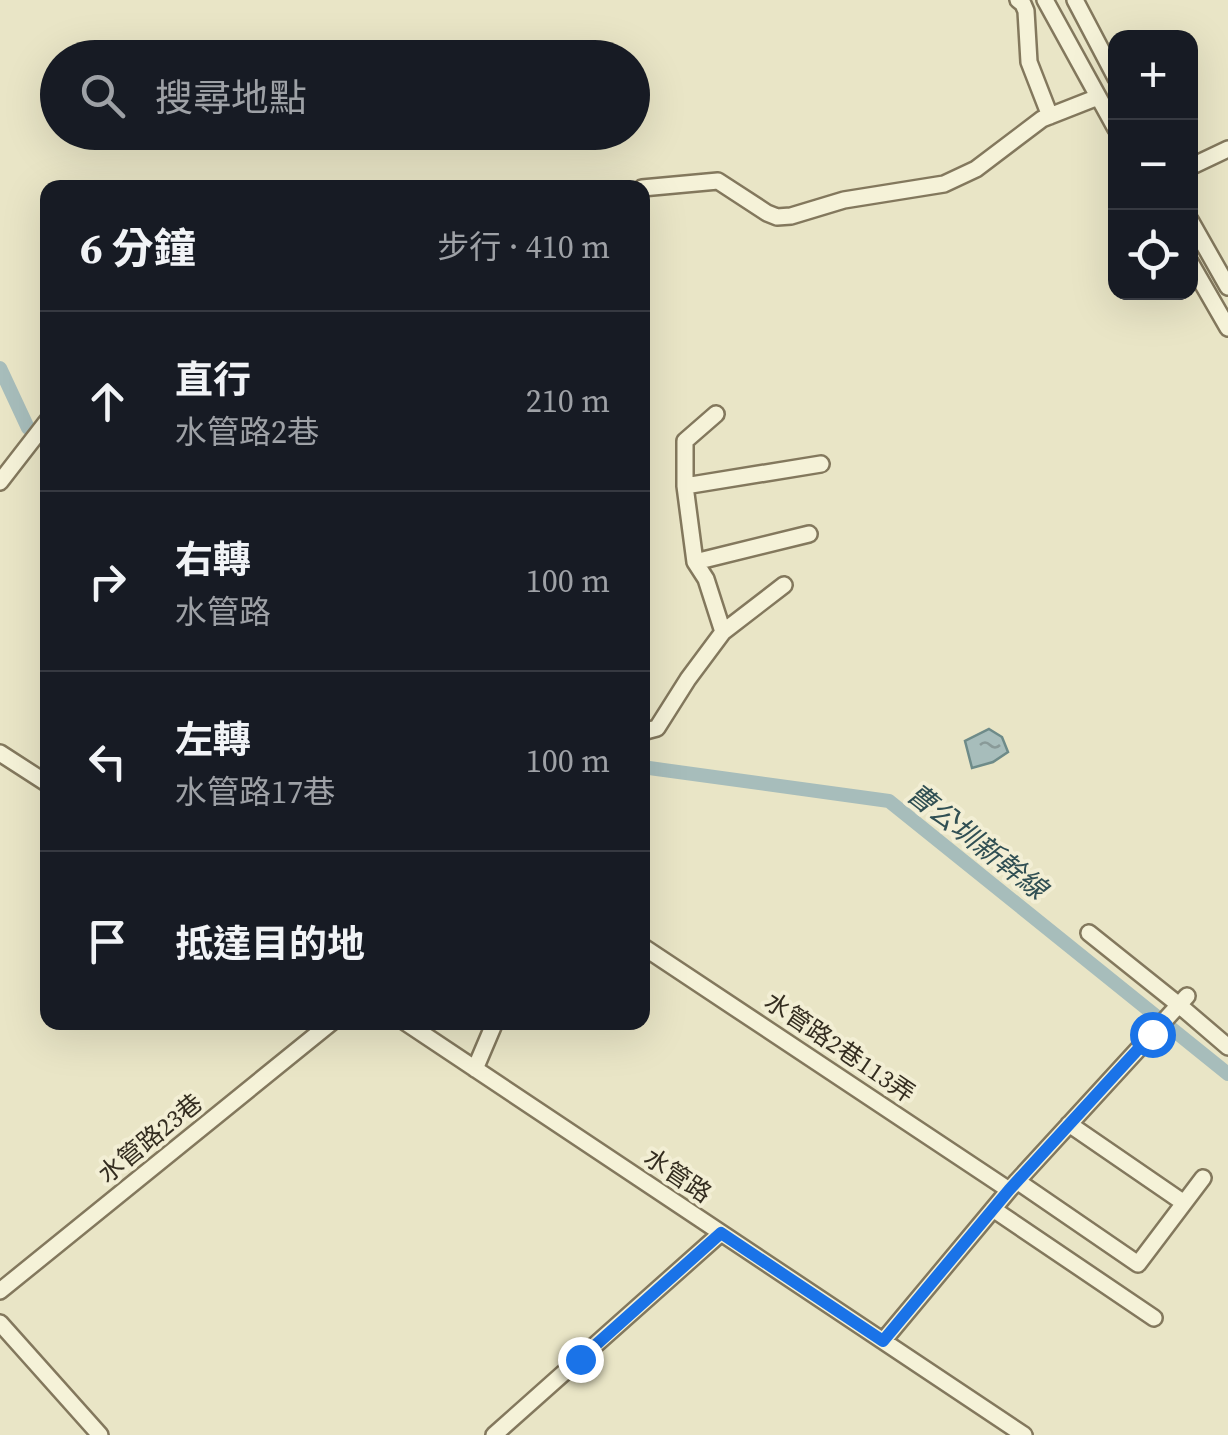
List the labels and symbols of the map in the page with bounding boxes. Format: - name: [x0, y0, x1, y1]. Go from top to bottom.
- water label: 曹公圳新幹線: [899, 774, 1057, 910]
- street label: 水管路2巷113弄: [758, 984, 922, 1110]
- route start: [1130, 1012, 1176, 1058]
- street label: 水管路23巷: [91, 1085, 209, 1191]
- street label: 水管路: [637, 1140, 719, 1210]
- route end: [558, 1337, 604, 1383]

